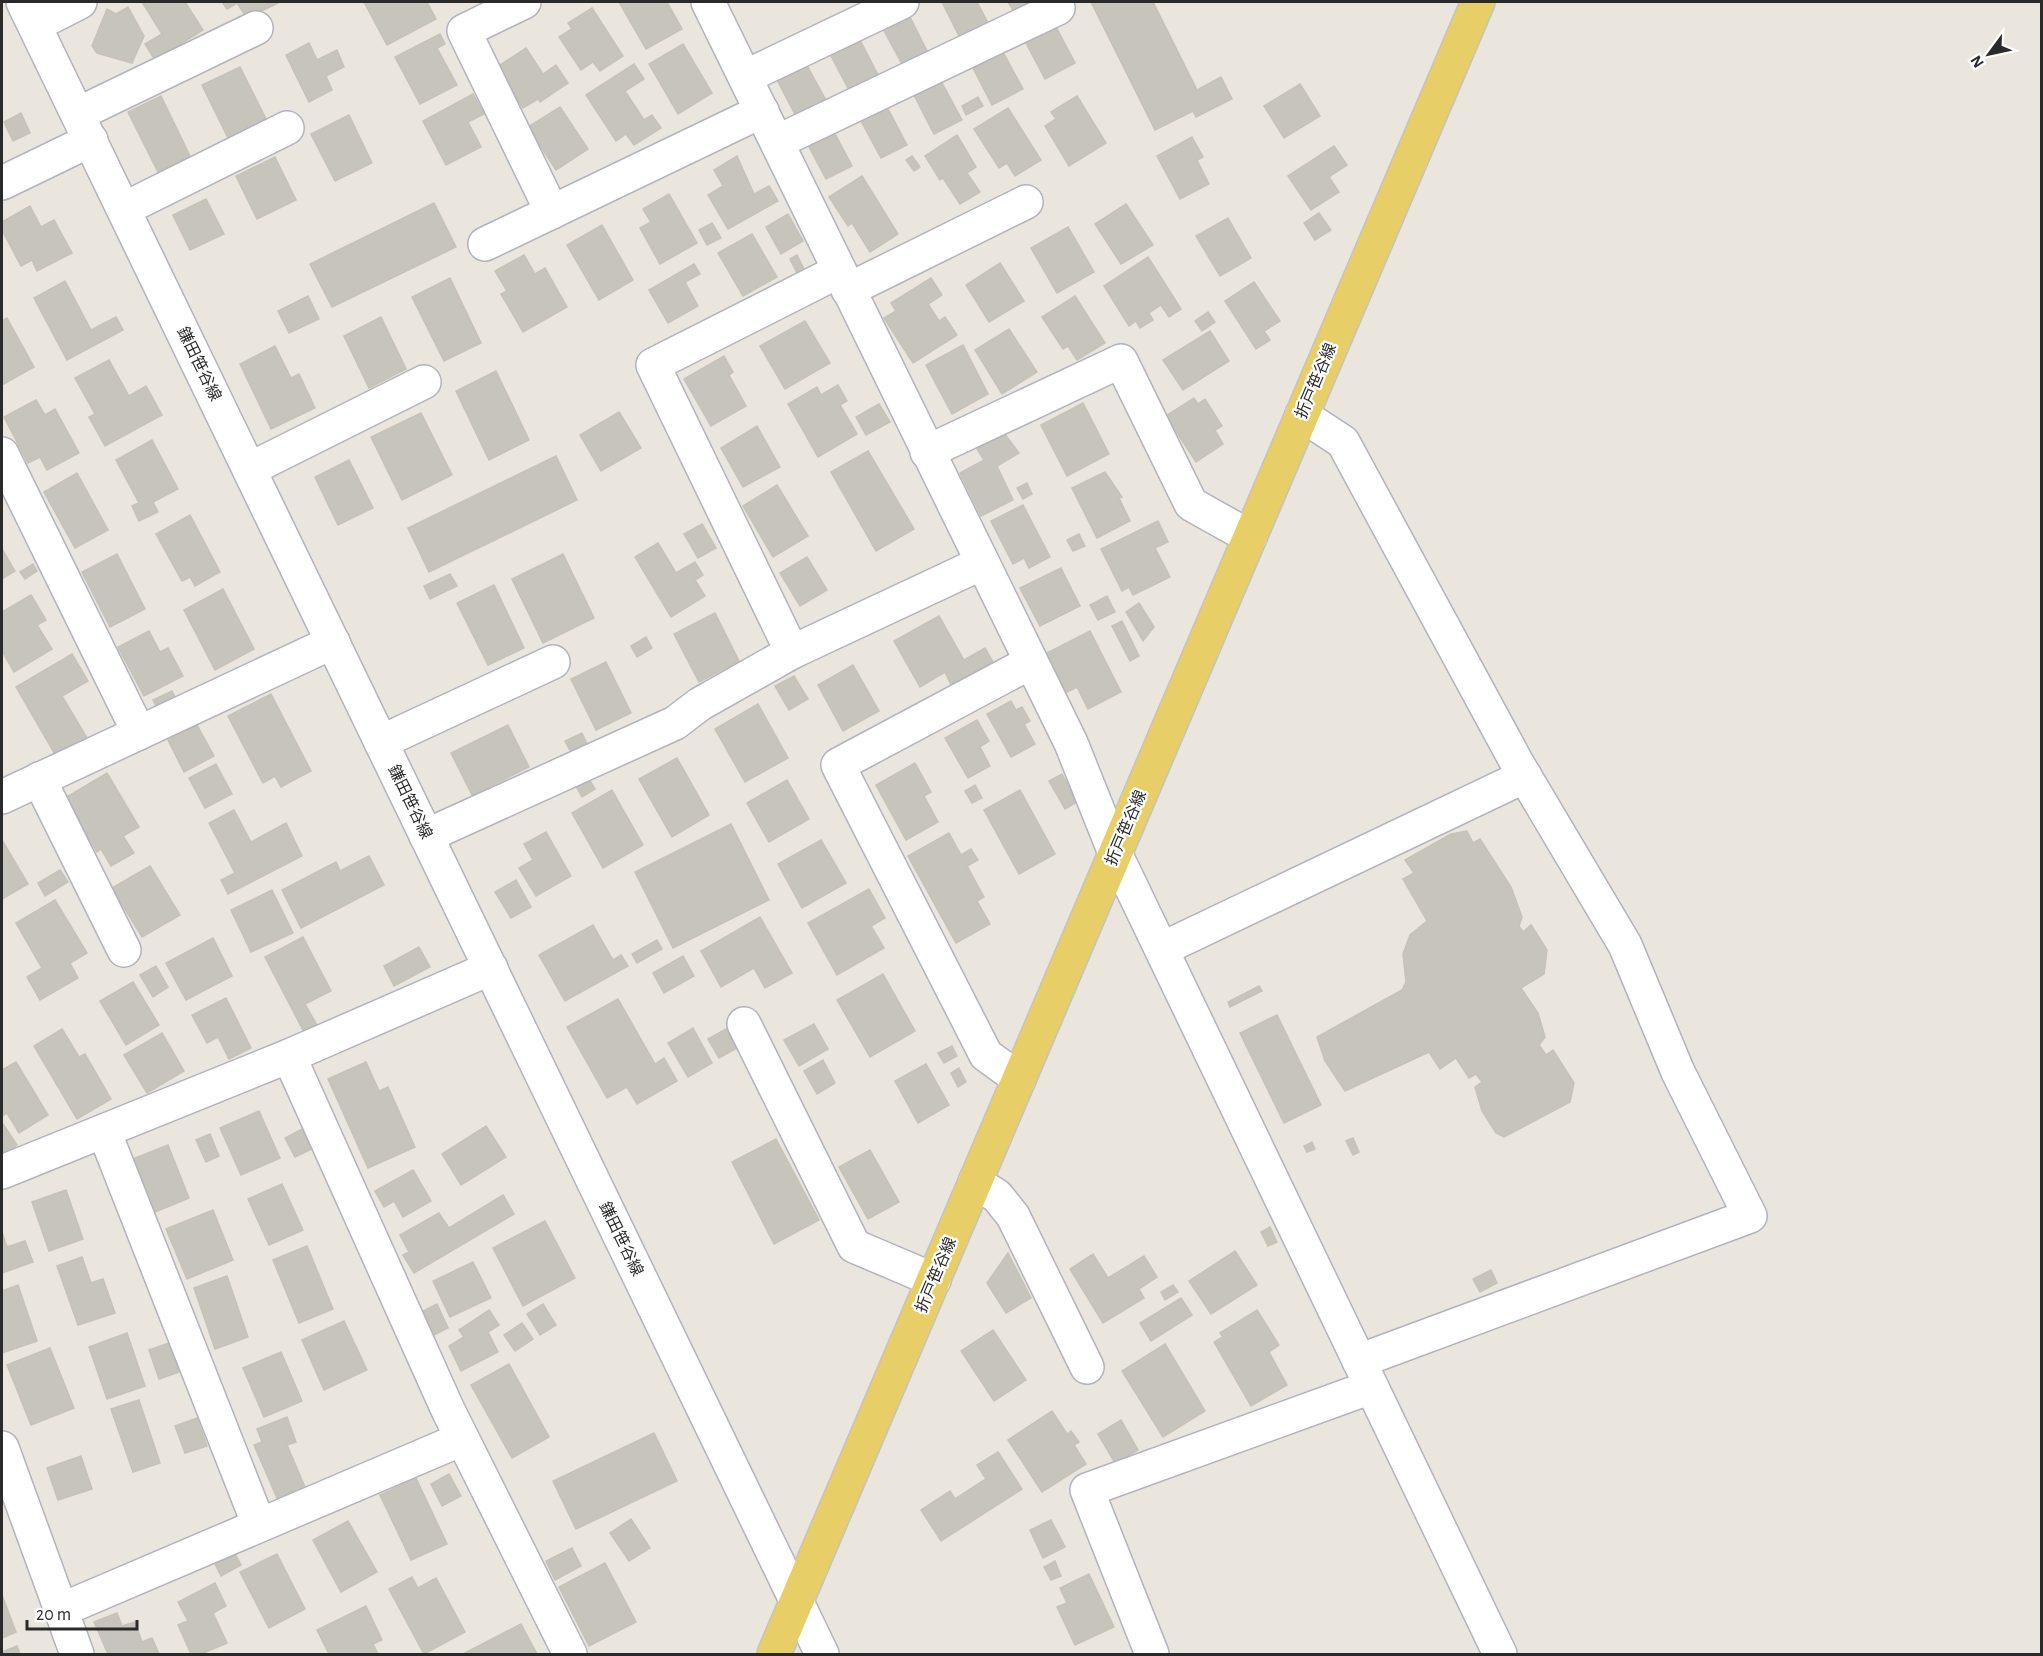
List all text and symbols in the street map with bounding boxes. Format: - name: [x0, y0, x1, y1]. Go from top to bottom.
- north arrow: [1959, 24, 2019, 84]
- text: N: [1968, 53, 1987, 71]
- street label: 鎌田笹谷線: [174, 324, 225, 403]
- street label: 折戸笹谷線: [1292, 341, 1339, 421]
- street label: 鎌田笹谷線: [385, 762, 436, 841]
- street label: 折戸笹谷線: [1102, 788, 1149, 868]
- street label: 鎌田笹谷線: [596, 1199, 647, 1278]
- street label: 折戸笹谷線: [912, 1235, 959, 1315]
- scale bar: [27, 1593, 136, 1631]
- text: 20 m: [36, 1606, 71, 1624]

